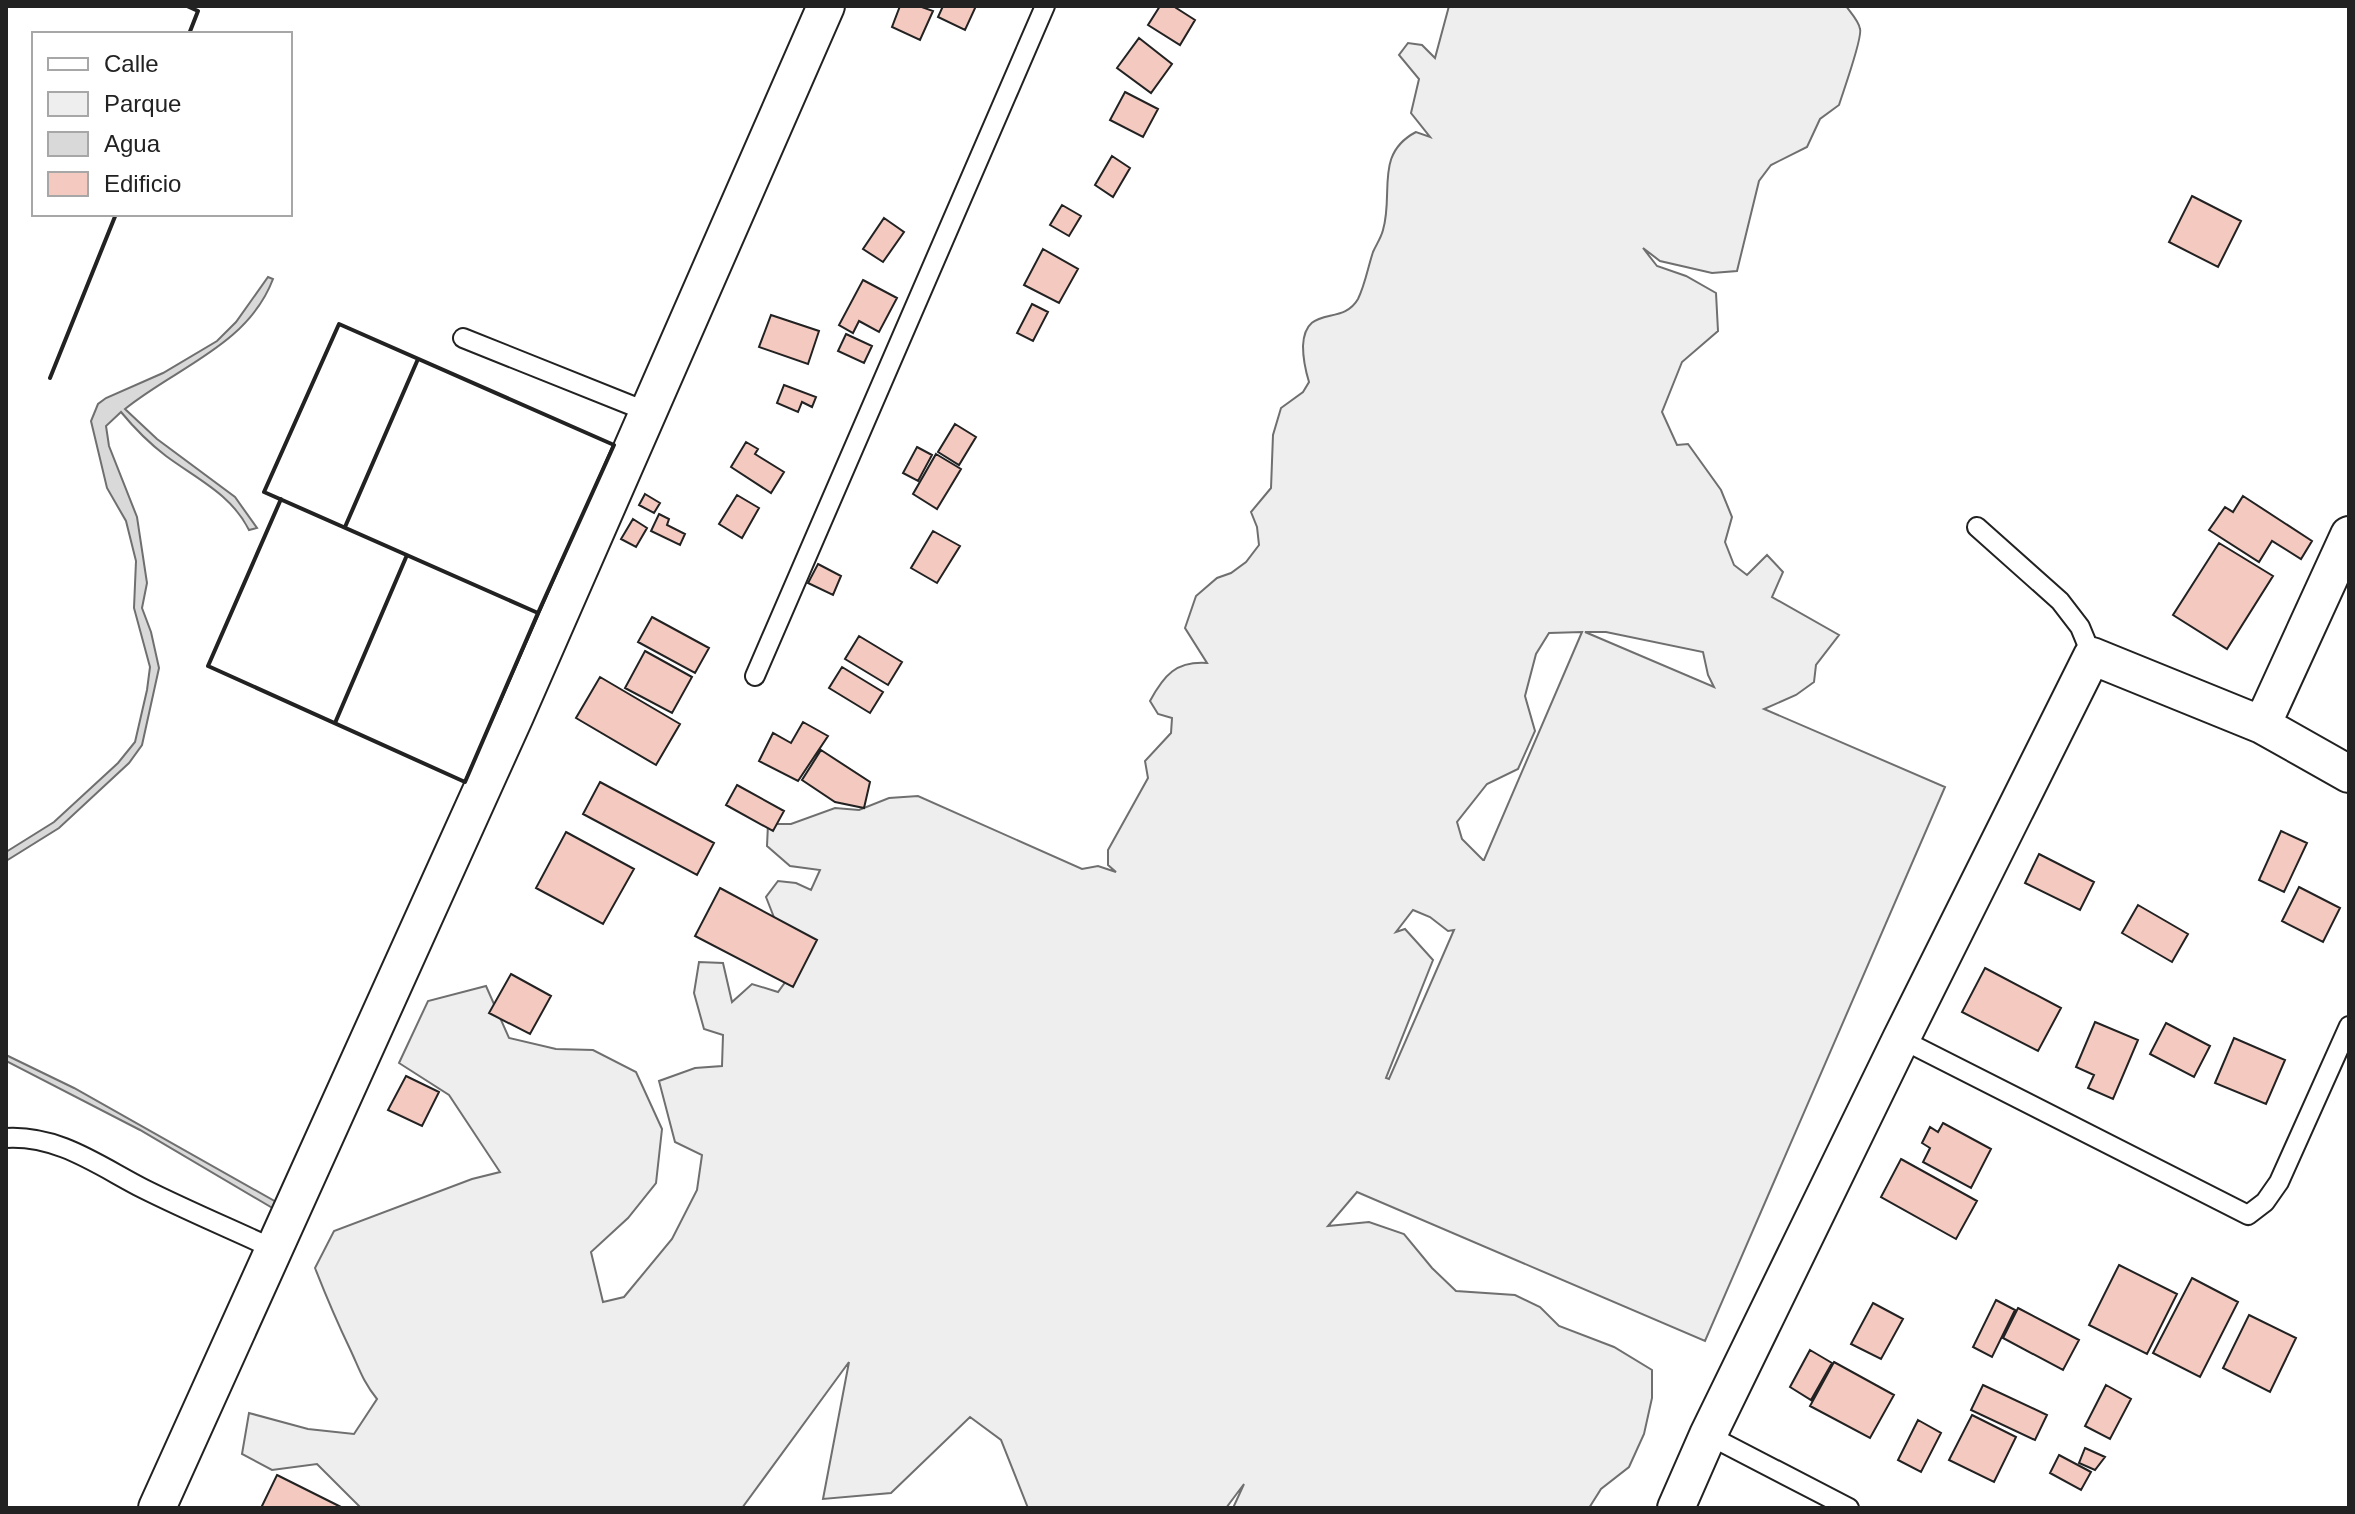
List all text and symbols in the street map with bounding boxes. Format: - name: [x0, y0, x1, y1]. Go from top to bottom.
- legend: [32, 32, 292, 216]
- text: Calle: [104, 50, 159, 77]
- text: Parque: [104, 90, 181, 117]
- text: Agua: [104, 130, 161, 157]
- text: Edificio: [104, 170, 181, 197]

